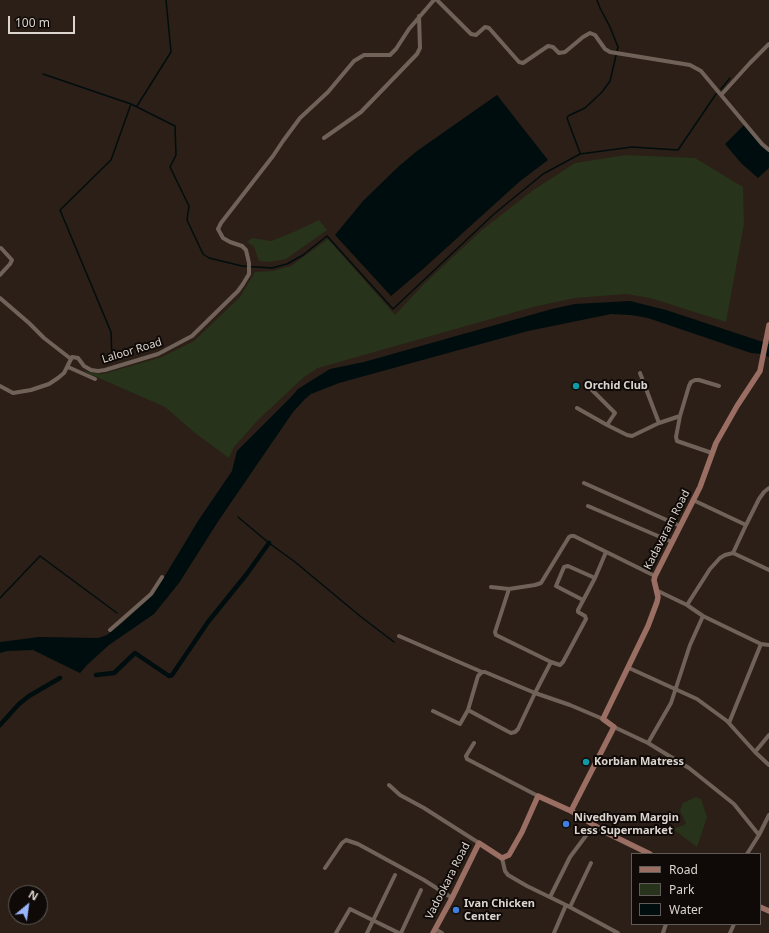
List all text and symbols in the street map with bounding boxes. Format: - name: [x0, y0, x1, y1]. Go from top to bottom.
- scale bar: [10, 8, 77, 34]
- text: 100 m: [15, 14, 50, 31]
- street label: Laloor Road: [100, 336, 164, 366]
- place label: Orchid Club: [584, 379, 648, 393]
- marker: Orchid Club: [571, 381, 581, 391]
- street label: Kadavaram Road: [641, 488, 693, 572]
- place label: Korbian Matress: [594, 755, 684, 769]
- marker: Korbian Matress: [581, 757, 591, 767]
- place label: Nivedhyam Margin Less Supermarket: [574, 811, 679, 837]
- marker: Nivedhyam Margin Less Supermarket: [561, 819, 571, 829]
- street label: Vadookara Road: [423, 840, 473, 922]
- legend: [631, 853, 761, 925]
- text: Road: [669, 861, 698, 878]
- text: Park: [669, 881, 694, 898]
- north arrow: [8, 885, 48, 925]
- text: N: [26, 886, 41, 904]
- place label: Ivan Chicken Center: [464, 897, 535, 923]
- text: Water: [669, 901, 703, 918]
- marker: Ivan Chicken Center: [451, 905, 461, 915]

